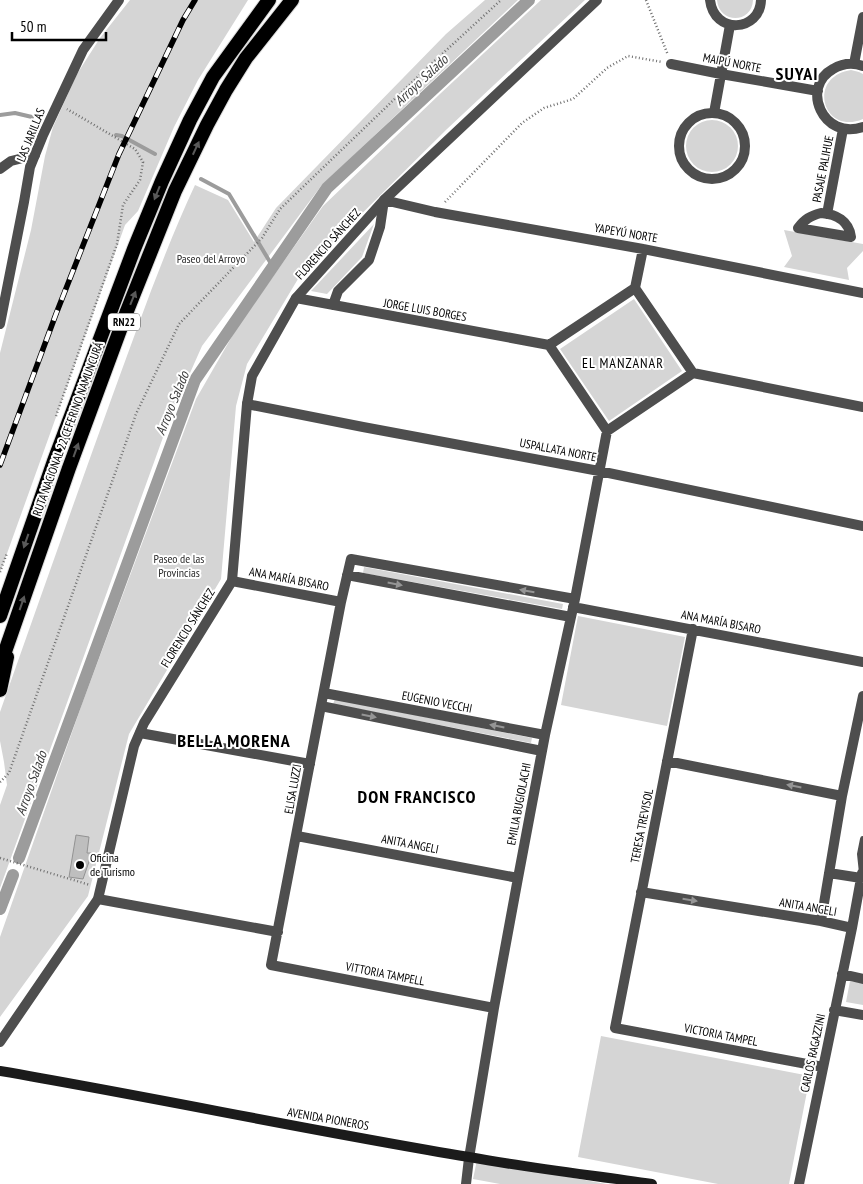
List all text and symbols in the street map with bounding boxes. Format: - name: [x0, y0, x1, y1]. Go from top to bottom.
- scale bar: [12, 10, 106, 42]
- text: 50 m: [20, 17, 46, 36]
- water label: Arroyo Salado: [390, 50, 452, 109]
- street label: MAIPÚ NORTE: [702, 50, 763, 76]
- district label: SUYAI: [775, 62, 819, 85]
- street label: LAS JARILLAS: [13, 106, 48, 164]
- street label: PASAJE PALIHUE: [809, 134, 836, 204]
- one-way arrow: [192, 141, 200, 155]
- one-way arrow: [153, 186, 161, 200]
- street label: FLORENCIO SÁNCHEZ: [292, 205, 363, 282]
- street label: YAPEYÚ NORTE: [593, 220, 659, 245]
- park label: Paseo del Arroyo: [177, 251, 245, 266]
- one-way arrow: [130, 290, 137, 305]
- street label: JORGE LUIS BORGES: [381, 295, 468, 324]
- road number: RN22: [108, 314, 140, 331]
- street label: RUTA NACIONAL 22 CEFERINO NAMUNCURÁ: [29, 339, 106, 518]
- district label: EL MANZANAR: [582, 354, 664, 372]
- water label: Arroyo Salado: [151, 368, 193, 437]
- street label: USPALLATA NORTE: [518, 435, 598, 464]
- one-way arrow: [72, 442, 80, 457]
- one-way arrow: [22, 533, 30, 548]
- park label: Paseo de las Provincias: [154, 551, 204, 580]
- street label: ANA MARÍA BISARO: [248, 563, 331, 594]
- one-way arrow: [387, 581, 403, 589]
- street label: FLORENCIO SÁNCHEZ: [157, 585, 218, 670]
- one-way arrow: [519, 586, 535, 594]
- one-way arrow: [18, 595, 26, 610]
- street label: ANA MARÍA BISARO: [680, 606, 763, 637]
- street label: EUGENIO VECCHI: [401, 687, 473, 716]
- one-way arrow: [362, 712, 377, 720]
- one-way arrow: [489, 722, 505, 730]
- district label: BELLA MORENA: [177, 729, 291, 752]
- water label: Arroyo Salado: [11, 748, 51, 818]
- street label: EMILIA BUGIOLACHI: [503, 761, 534, 846]
- street label: ELISA LUZZI: [281, 763, 304, 815]
- one-way arrow: [787, 782, 802, 790]
- district label: DON FRANCISCO: [358, 785, 476, 808]
- street label: TERESA TREVISOL: [627, 787, 656, 864]
- street label: ANITA ANGELI: [380, 831, 440, 856]
- place label: Oficina de Turismo: [90, 850, 135, 879]
- marker: Oficina de Turismo: [74, 859, 86, 871]
- street label: ANITA ANGELI: [778, 894, 838, 919]
- one-way arrow: [682, 897, 698, 905]
- street label: VITTORIA TAMPELL: [343, 958, 426, 989]
- street label: CARLOS RAGAZZINI: [797, 1012, 828, 1094]
- street label: VICTORIA TAMPEL: [682, 1020, 759, 1049]
- street label: AVENIDA PIONEROS: [286, 1104, 370, 1133]

